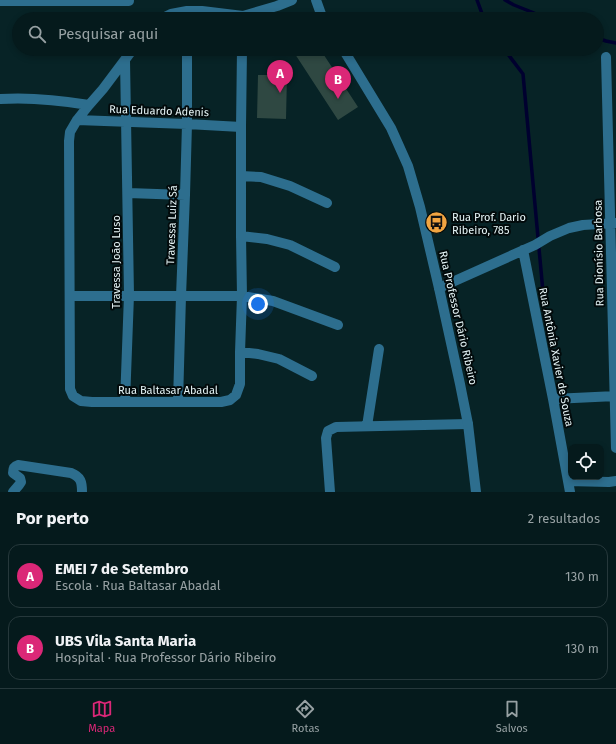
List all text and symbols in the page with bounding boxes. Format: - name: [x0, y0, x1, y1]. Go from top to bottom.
- search box: [12, 12, 604, 56]
- icon: search: [26, 23, 48, 45]
- text: Pesquisar aqui: [58, 25, 158, 43]
- pin: A: [267, 60, 293, 93]
- pin: B: [325, 66, 351, 99]
- street label: Rua Eduardo Adenis: [109, 103, 209, 119]
- street label: Travessa Luiz Sá: [164, 185, 180, 265]
- street label: Rua Dionísio Barbosa: [592, 200, 606, 306]
- bus stop icon: Rua Prof. Dario Ribeiro, 785: [424, 210, 450, 236]
- place label: Rua Prof. Dario Ribeiro, 785: [452, 211, 526, 237]
- street label: Travessa João Luso: [110, 215, 123, 309]
- street label: Rua Professor Dário Ribeiro: [436, 250, 480, 386]
- street label: Rua Antônia Xavier de Souza: [536, 286, 576, 428]
- your location: [248, 294, 268, 314]
- street label: Rua Baltasar Abadal: [118, 384, 218, 397]
- map controls: [568, 444, 604, 480]
- button: locate: [568, 444, 604, 480]
- text: Por perto: [16, 508, 89, 529]
- text: 2 resultados: [528, 511, 600, 526]
- text: EMEI 7 de Setembro: [55, 560, 189, 578]
- text: A: [26, 569, 34, 584]
- text: 130 m: [565, 569, 599, 584]
- text: Escola · Rua Baltasar Abadal: [55, 578, 221, 593]
- text: UBS Vila Santa Maria: [55, 632, 196, 650]
- text: B: [26, 641, 34, 656]
- text: 130 m: [565, 641, 599, 656]
- text: Hospital · Rua Professor Dário Ribeiro: [55, 650, 276, 665]
- tab: Mapa: [88, 698, 115, 735]
- tab: Rotas: [292, 698, 319, 735]
- tab: Salvos: [496, 698, 528, 735]

